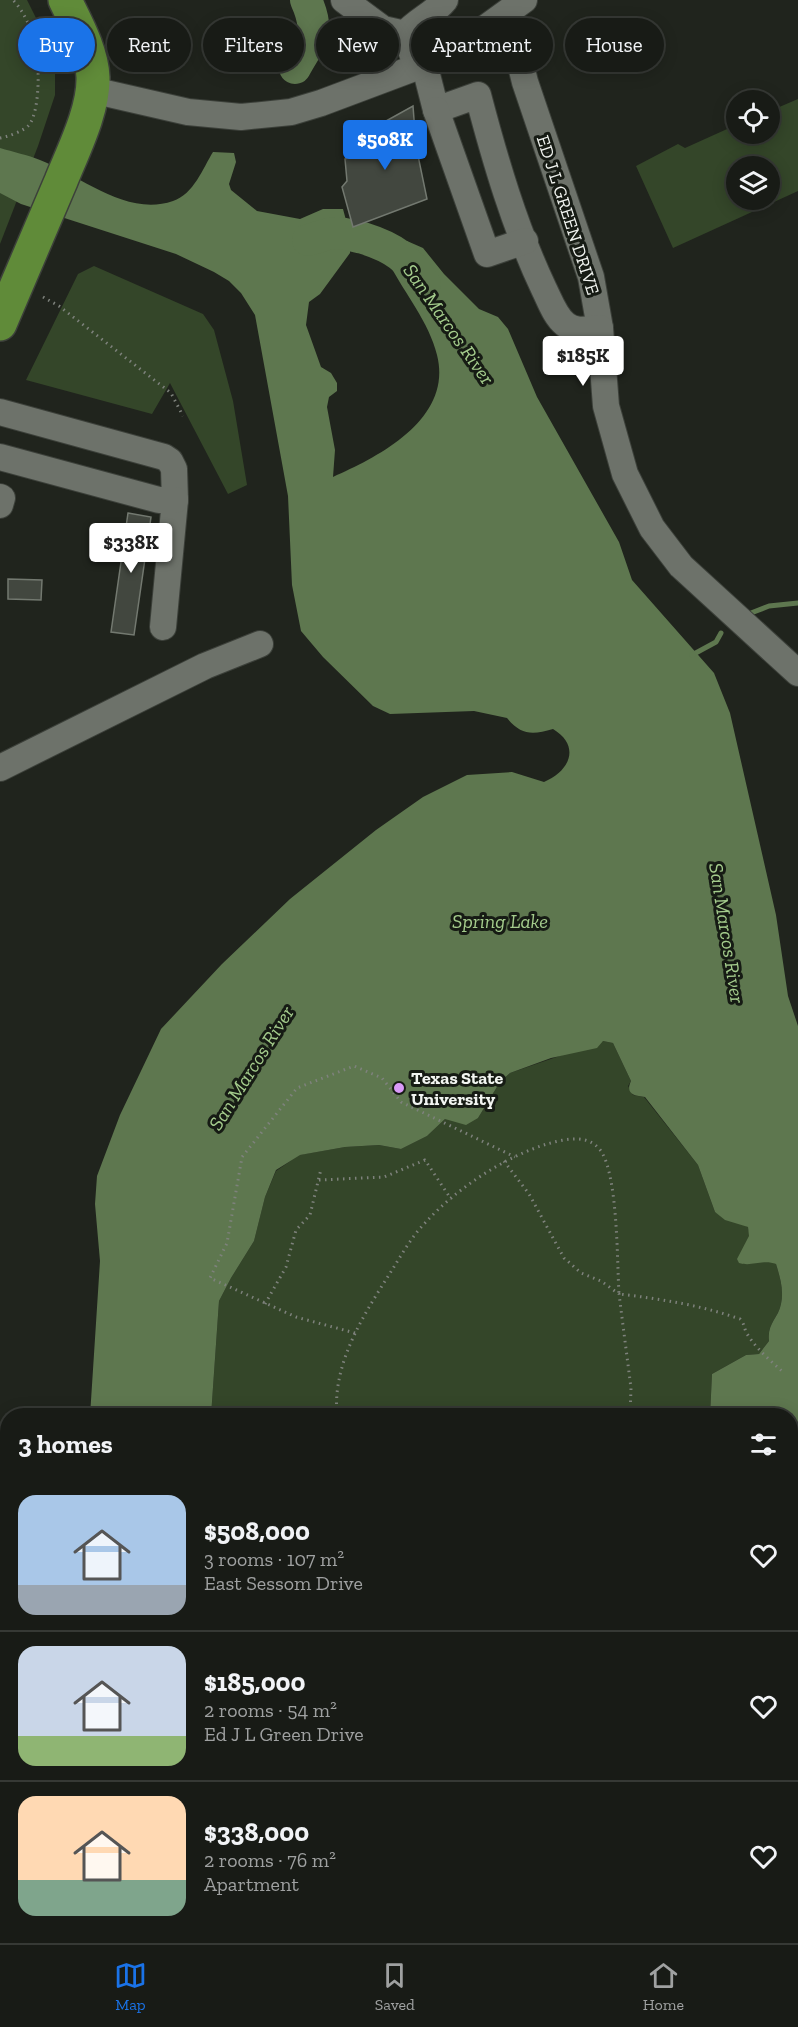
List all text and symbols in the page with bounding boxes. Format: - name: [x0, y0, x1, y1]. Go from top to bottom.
- chip: Buy: [18, 18, 95, 72]
- chip: Rent: [107, 18, 191, 72]
- chip: Filters: [203, 18, 304, 72]
- chip: New: [316, 18, 399, 72]
- chip: Apartment: [411, 18, 553, 72]
- chip: House: [565, 18, 664, 72]
- map controls: [726, 90, 780, 210]
- button: locate: [726, 90, 780, 144]
- pin: $508K: [343, 120, 427, 171]
- text: $508K: [357, 127, 413, 151]
- street label: ED J L GREEN DRIVE: [532, 132, 604, 298]
- button: layers: [726, 156, 780, 210]
- water label: San Marcos River: [398, 259, 500, 389]
- pin: $185K: [541, 336, 625, 387]
- text: $185K: [557, 343, 609, 367]
- pin: $338K: [89, 523, 173, 574]
- text: $338K: [103, 530, 159, 554]
- water label: San Marcos River: [704, 861, 750, 1005]
- water label: Spring Lake: [452, 909, 548, 933]
- water label: San Marcos River: [203, 1001, 299, 1135]
- place label: Texas State University: [411, 1067, 503, 1110]
- marker: Texas State University: [392, 1081, 406, 1095]
- text: 3 homes: [18, 1428, 113, 1460]
- icon: filters: [747, 1428, 780, 1461]
- text: $508,000: [204, 1515, 310, 1547]
- icon: home: [66, 1519, 138, 1591]
- icon: heart: [747, 1539, 780, 1572]
- text: 3 rooms · 107 m²: [204, 1547, 344, 1571]
- text: East Sessom Drive: [204, 1571, 363, 1595]
- text: $185,000: [204, 1666, 306, 1698]
- icon: home: [66, 1670, 138, 1742]
- icon: heart: [747, 1690, 780, 1723]
- text: 2 rooms · 54 m²: [204, 1698, 337, 1722]
- text: Ed J L Green Drive: [204, 1722, 364, 1746]
- text: $338,000: [204, 1816, 309, 1848]
- icon: home: [66, 1820, 138, 1892]
- icon: heart: [747, 1840, 780, 1873]
- text: 2 rooms · 76 m²: [204, 1848, 336, 1872]
- text: Apartment: [204, 1872, 299, 1896]
- tab: Map: [114, 1959, 147, 2014]
- tab: Saved: [375, 1959, 415, 2014]
- tab: Home: [643, 1959, 684, 2014]

